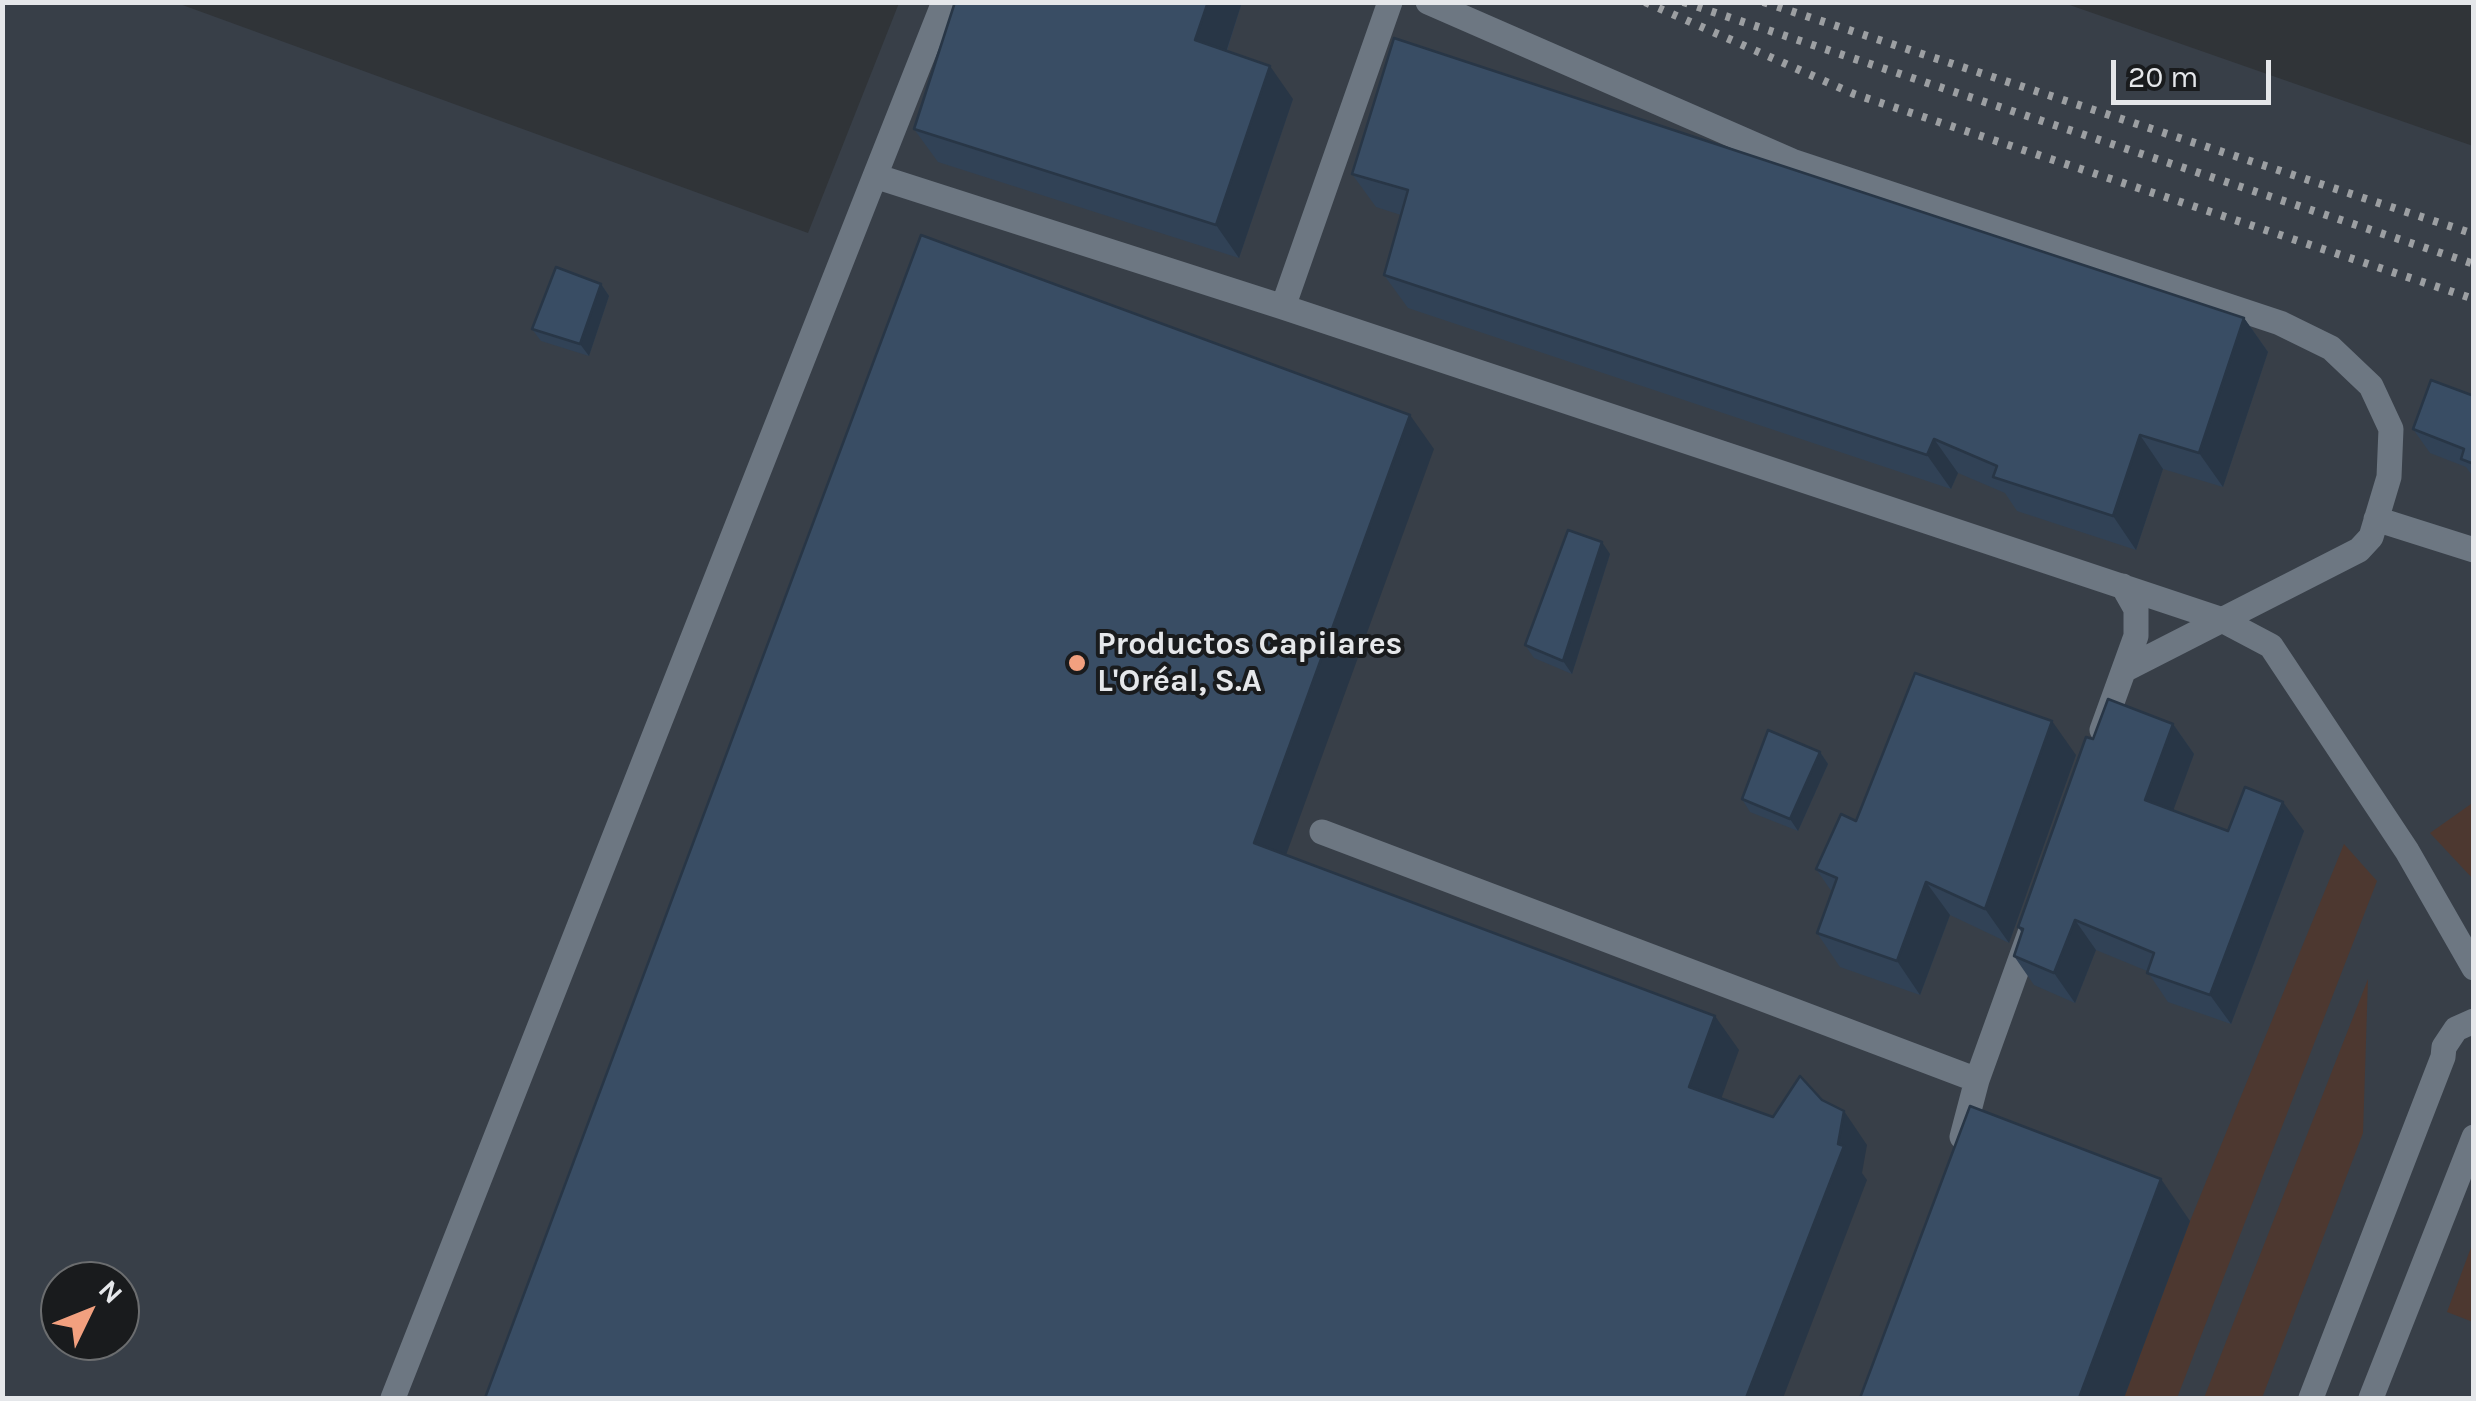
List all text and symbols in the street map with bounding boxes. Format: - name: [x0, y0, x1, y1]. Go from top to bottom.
- scale bar: [2116, 40, 2276, 102]
- text: 20 m: [2128, 59, 2198, 95]
- place label: Productos Capilares L'Oréal, S.A: [1097, 626, 1402, 701]
- marker: Productos Capilares L'Oréal, S.A: [1066, 652, 1088, 674]
- north arrow: [40, 1261, 140, 1361]
- text: N: [92, 1273, 130, 1310]

